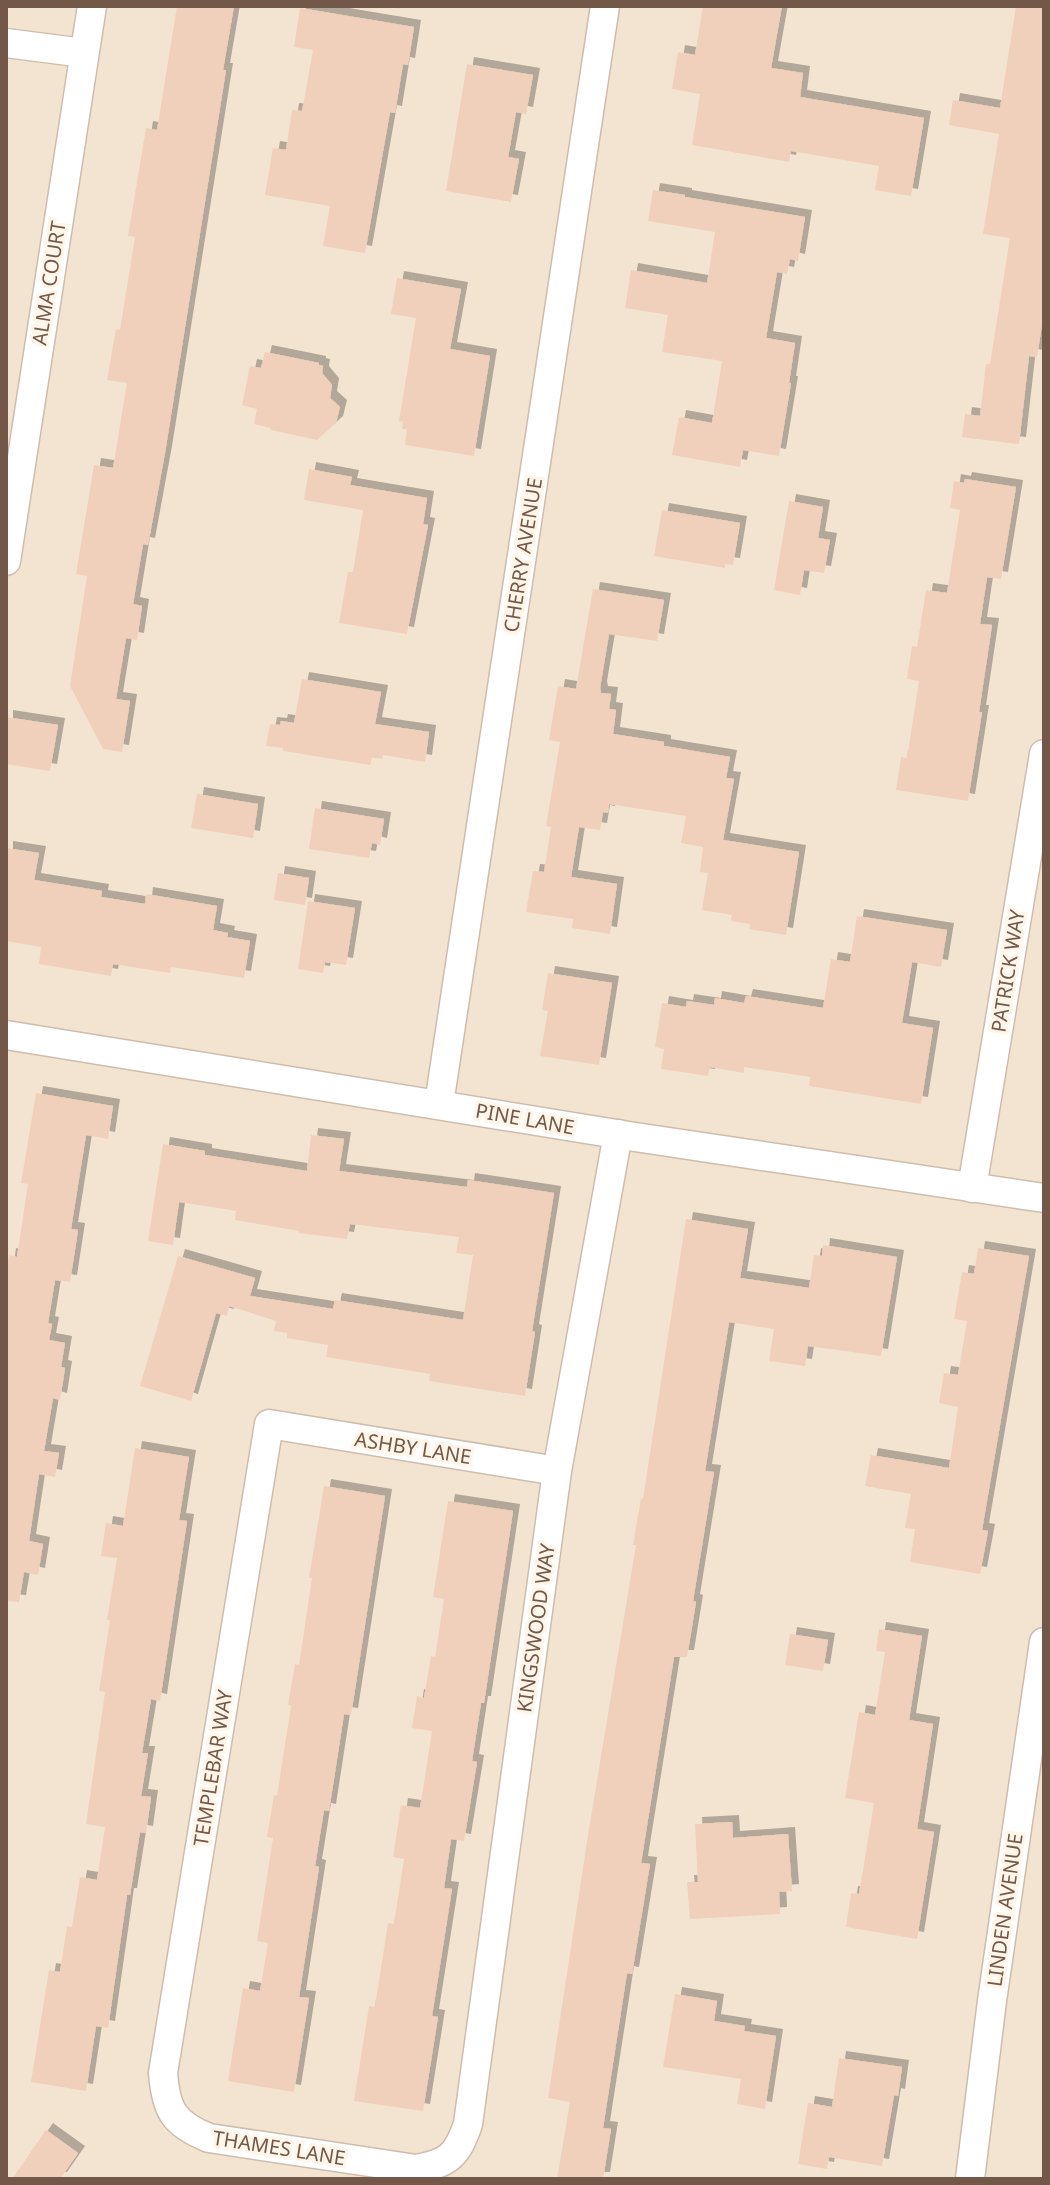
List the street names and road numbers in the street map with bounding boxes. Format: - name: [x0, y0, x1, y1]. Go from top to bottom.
- street label: ALMA COURT: [25, 219, 72, 347]
- street label: CHERRY AVENUE: [497, 476, 548, 634]
- street label: PATRICK WAY: [984, 907, 1031, 1034]
- street label: PINE LANE: [474, 1097, 577, 1140]
- street label: ASHBY LANE: [353, 1425, 473, 1470]
- street label: KINGSWOOD WAY: [510, 1541, 561, 1714]
- street label: TEMPLEBAR WAY: [187, 1687, 238, 1848]
- street label: LINDEN AVENUE: [980, 1831, 1029, 1988]
- street label: THAMES LANE: [211, 2124, 347, 2171]

